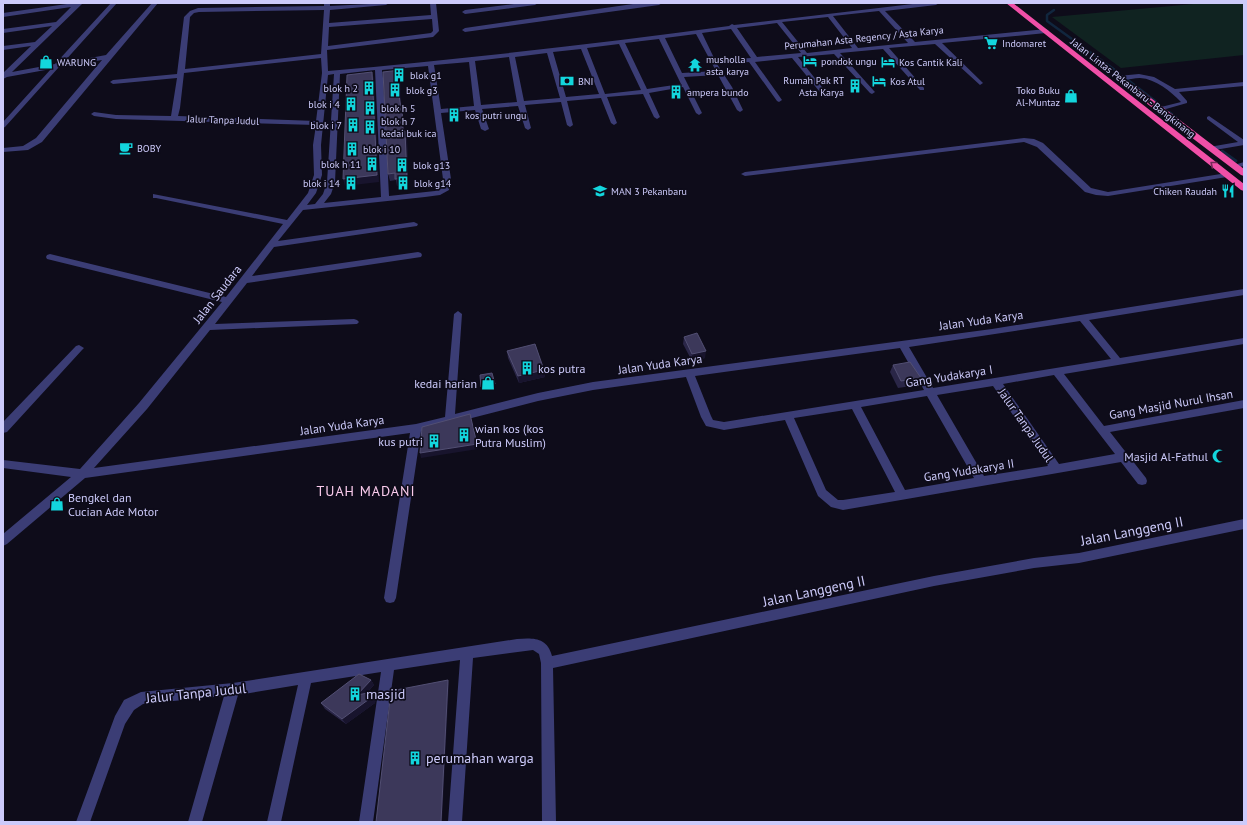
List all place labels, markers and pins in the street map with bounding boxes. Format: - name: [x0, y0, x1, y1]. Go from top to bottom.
- supermarket icon: Indomaret: [983, 35, 999, 51]
- place label: Indomaret: [1002, 37, 1047, 50]
- place label: musholla asta karya: [706, 53, 749, 78]
- hotel icon: pondok ungu: [802, 53, 818, 69]
- shop icon: WARUNG: [38, 54, 54, 70]
- hotel icon: Kos Cantik Kali: [880, 54, 896, 70]
- place label: pondok ungu: [821, 55, 877, 68]
- place label: WARUNG: [57, 56, 96, 69]
- place label: Kos Cantik Kali: [899, 56, 962, 69]
- temple icon: musholla asta karya: [687, 57, 703, 73]
- building icon: blok g1: [391, 67, 407, 83]
- place label: blok g1: [410, 69, 442, 82]
- bank icon: BNI: [559, 73, 575, 89]
- hotel icon: Kos Atul: [871, 73, 887, 89]
- place label: Rumah Pak RT Asta Karya: [783, 74, 844, 99]
- place label: BNI: [578, 75, 593, 88]
- place label: Kos Atul: [890, 75, 925, 88]
- building icon: Rumah Pak RT Asta Karya: [847, 78, 863, 94]
- building icon: blok h 2: [361, 80, 377, 96]
- place label: blok h 2: [324, 82, 358, 95]
- building icon: blok g3: [387, 82, 403, 98]
- place label: blok g3: [406, 84, 438, 97]
- building icon: ampera bundo: [668, 84, 684, 100]
- place label: Toko Buku Al-Muntaz: [1016, 84, 1060, 109]
- place label: ampera bundo: [687, 86, 749, 99]
- shop icon: Toko Buku Al-Muntaz: [1063, 88, 1079, 104]
- building icon: blok i 4: [343, 96, 359, 112]
- place label: blok i 4: [308, 98, 341, 111]
- building icon: blok h 5: [362, 100, 378, 116]
- place label: blok h 5: [381, 102, 415, 115]
- building icon: kos putri ungu: [446, 107, 462, 123]
- place label: kos putri ungu: [465, 109, 526, 122]
- place label: blok h 7 kedai buk ica: [381, 115, 437, 140]
- building icon: blok i 7: [345, 117, 361, 133]
- place label: blok i 7: [310, 119, 342, 132]
- building icon: blok h 7 kedai buk ica: [362, 119, 378, 135]
- cafe icon: BOBY: [118, 140, 134, 156]
- building icon: blok i 10: [344, 141, 360, 157]
- place label: BOBY: [137, 142, 162, 155]
- place label: blok i 10: [363, 143, 401, 156]
- building icon: blok h 11: [364, 156, 380, 172]
- building icon: blok g13: [394, 157, 410, 173]
- place label: blok h 11: [321, 158, 361, 171]
- place label: blok g13: [413, 159, 450, 172]
- building icon: blok i 14: [343, 175, 359, 191]
- building icon: blok g14: [395, 175, 411, 191]
- place label: blok i 14: [303, 177, 341, 190]
- place label: blok g14: [414, 177, 452, 190]
- school or university icon: MAN 3 Pekanbaru: [592, 183, 608, 199]
- restaurant icon: Chiken Raudah: [1220, 183, 1236, 199]
- place label: MAN 3 Pekanbaru: [611, 185, 687, 198]
- place label: Chiken Raudah: [1153, 185, 1217, 198]
- building icon: kos putra: [519, 360, 535, 376]
- place label: kos putra: [538, 361, 585, 376]
- shop icon: kedai harian: [480, 375, 496, 391]
- place label: kedai harian: [414, 376, 477, 391]
- place label: wian kos (kos Putra Muslim): [475, 421, 546, 450]
- building icon: wian kos (kos Putra Muslim): [456, 427, 472, 443]
- building icon: kus putri: [426, 433, 442, 449]
- place label: kus putri: [378, 434, 423, 449]
- mosque icon: Masjid Al-Fathul: [1211, 448, 1227, 464]
- place label: Masjid Al-Fathul: [1124, 449, 1208, 464]
- place label: Bengkel dan Cucian Ade Motor: [68, 490, 158, 519]
- shop icon: Bengkel dan Cucian Ade Motor: [49, 496, 65, 512]
- place label: masjid: [366, 685, 405, 703]
- building icon: masjid: [347, 686, 363, 702]
- place label: perumahan warga: [426, 749, 534, 767]
- building icon: perumahan warga: [407, 750, 423, 766]

